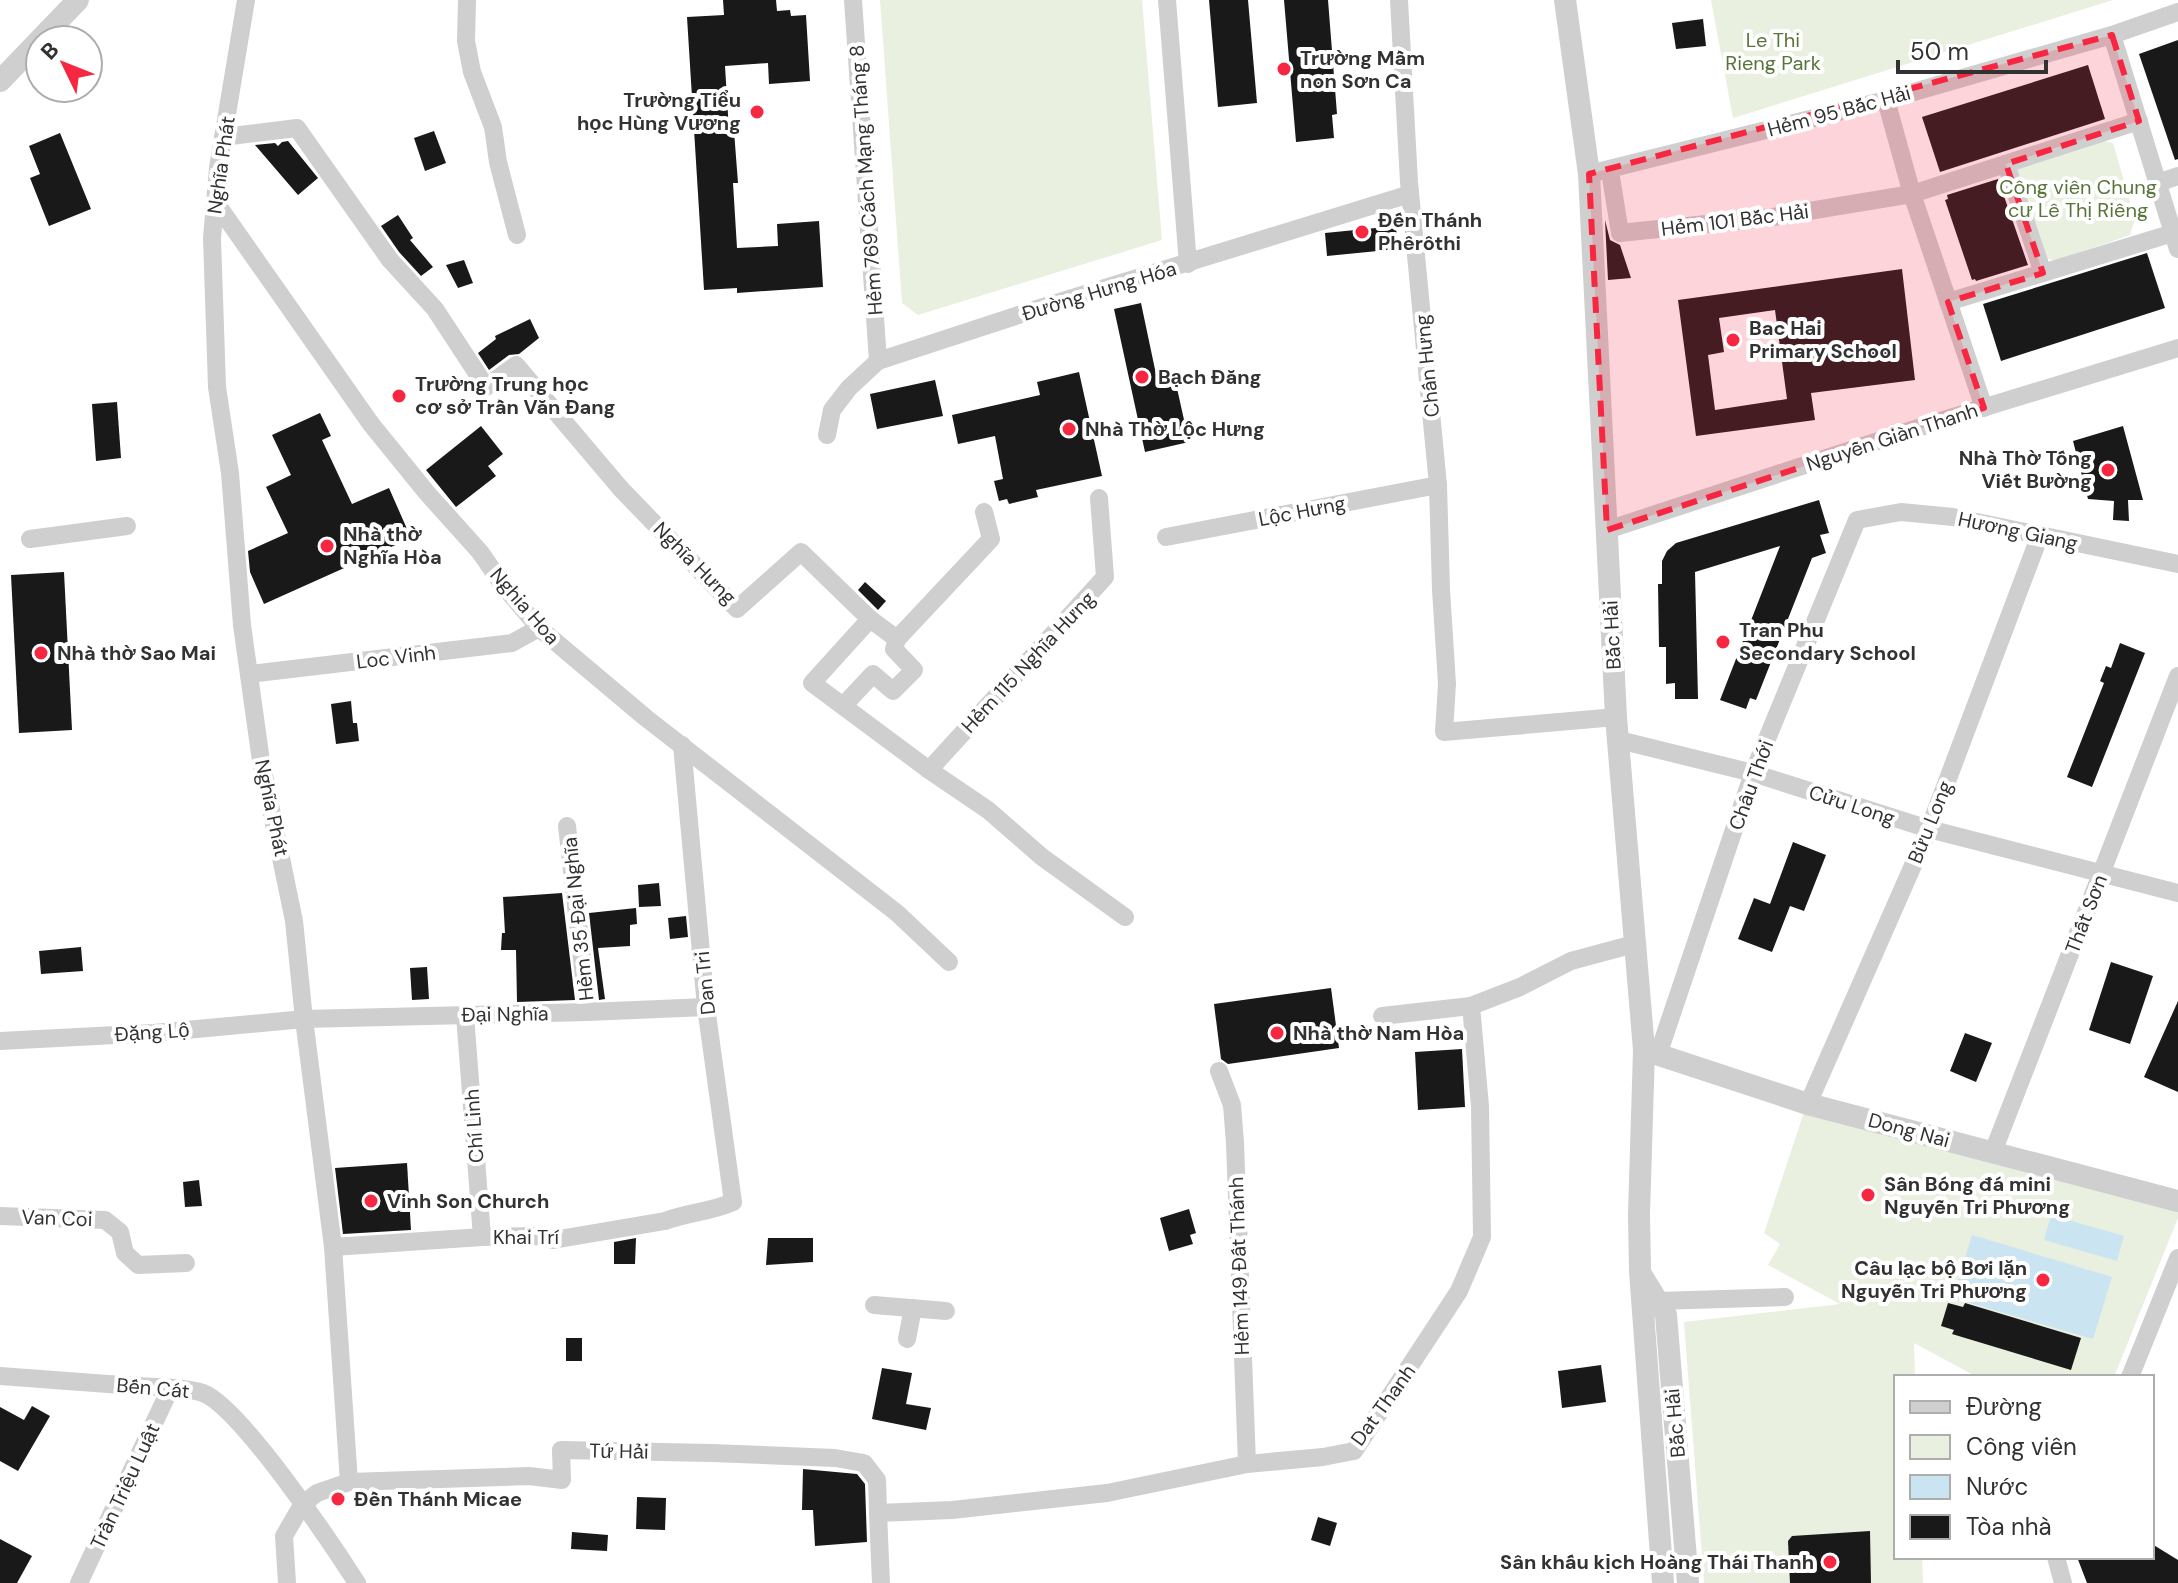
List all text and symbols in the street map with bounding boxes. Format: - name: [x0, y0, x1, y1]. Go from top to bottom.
- north arrow: [24, 24, 104, 104]
- scale bar: [1898, 24, 2046, 74]
- park label: Le Thi Rieng Park: [1725, 27, 1821, 76]
- text: B: [34, 36, 65, 66]
- text: 50 m: [1910, 36, 1969, 67]
- street label: Hẻm 769 Cách Mạng Tháng 8: [844, 44, 888, 316]
- place label: Trường Mầm non Sơn Ca: [1300, 45, 1425, 94]
- marker: Trường Mầm non Sơn Ca: [1275, 60, 1293, 78]
- street label: Hẻm 95 Bắc Hải: [1765, 79, 1913, 143]
- place label: Trường Tiểu học Hùng Vương: [577, 87, 741, 136]
- marker: Trường Tiểu học Hùng Vương: [748, 103, 766, 121]
- street label: Nghĩa Phát: [201, 114, 241, 216]
- park label: Công viên Chung cư Lê Thị Riêng: [1999, 174, 2157, 223]
- street label: Hẻm 101 Bắc Hải: [1660, 198, 1810, 242]
- place label: Đến Thánh Phêrôthi: [1378, 207, 1482, 256]
- marker: Đến Thánh Phêrôthi: [1353, 223, 1371, 241]
- street label: Đường Hưng Hóa: [1019, 255, 1179, 327]
- street label: Chấn Hưng: [1409, 313, 1445, 419]
- place label: Bac Hai Primary School: [1749, 315, 1897, 364]
- marker: Bac Hai Primary School: [1724, 331, 1742, 349]
- place label: Bạch Đăng: [1158, 364, 1262, 390]
- marker: Bạch Đăng: [1133, 368, 1151, 386]
- place label: Trường Trung học cơ sở Trần Văn Đang: [415, 371, 616, 420]
- marker: Trường Trung học cơ sở Trần Văn Đang: [390, 387, 408, 405]
- street label: Nguyễn Giàn Thanh: [1803, 397, 1981, 477]
- place label: Nhà Thờ Lộc Hưng: [1085, 416, 1265, 442]
- marker: Nhà Thờ Lộc Hưng: [1060, 420, 1078, 438]
- place label: Nhà Thờ Tống Viết Bường: [1959, 445, 2092, 494]
- marker: Nhà Thờ Tống Viết Bường: [2099, 461, 2117, 479]
- street label: Lộc Hưng: [1256, 490, 1348, 532]
- street label: Hương Giang: [1956, 506, 2080, 556]
- street label: Nghĩa Hưng: [648, 516, 742, 610]
- place label: Nhà thờ Nghĩa Hòa: [343, 521, 442, 570]
- marker: Nhà thờ Nghĩa Hòa: [318, 537, 336, 555]
- street label: Nghia Hoa: [484, 562, 566, 650]
- street label: Hẻm 115 Nghĩa Hưng: [956, 586, 1100, 738]
- street label: Bắc Hải: [1597, 600, 1627, 670]
- place label: Tran Phu Secondary School: [1739, 617, 1916, 666]
- marker: Tran Phu Secondary School: [1714, 633, 1732, 651]
- street label: Loc Vinh: [355, 639, 437, 675]
- place label: Nhà thờ Sao Mai: [57, 640, 216, 666]
- marker: Nhà thờ Sao Mai: [32, 644, 50, 662]
- street label: Châu Thới: [1723, 736, 1779, 834]
- street label: Nghĩa Phát: [249, 757, 295, 859]
- street label: Bửu Long: [1902, 777, 1958, 867]
- street label: Cửu Long: [1806, 779, 1898, 831]
- street label: Hẻm 35 Đại Nghĩa: [556, 836, 600, 1002]
- street label: Thất Sơn: [2059, 871, 2113, 957]
- street label: Dan Tri: [689, 950, 721, 1016]
- street label: Đại Nghĩa: [461, 1000, 549, 1028]
- street label: Đặng Lộ: [114, 1016, 190, 1048]
- place label: Nhà thờ Nam Hòa: [1293, 1020, 1464, 1046]
- marker: Nhà thờ Nam Hòa: [1268, 1024, 1286, 1042]
- street label: Chí Linh: [458, 1088, 490, 1164]
- street label: Dong Nai: [1866, 1107, 1952, 1153]
- place label: Sân Bóng đá mini Nguyễn Tri Phương: [1884, 1171, 2070, 1220]
- street label: Hẻm 149 Đất Thánh: [1223, 1176, 1255, 1356]
- marker: Sân Bóng đá mini Nguyễn Tri Phương: [1859, 1186, 1877, 1204]
- place label: Vinh Son Church: [387, 1188, 549, 1214]
- marker: Vinh Son Church: [362, 1192, 380, 1210]
- street label: Van Coi: [21, 1204, 93, 1232]
- street label: Khai Trí: [493, 1224, 560, 1250]
- place label: Câu lạc bộ Bơi lặn Nguyễn Tri Phương: [1841, 1255, 2027, 1304]
- marker: Câu lạc bộ Bơi lặn Nguyễn Tri Phương: [2034, 1271, 2052, 1289]
- street label: Dat Thanh: [1345, 1359, 1421, 1451]
- street label: Bến Cát: [116, 1372, 191, 1404]
- legend: [1894, 1375, 2154, 1559]
- street label: Bắc Hải: [1659, 1387, 1691, 1459]
- text: Đường: [1966, 1391, 2042, 1422]
- street label: Trần Triệu Luật: [84, 1419, 166, 1553]
- text: Công viên: [1966, 1431, 2077, 1462]
- street label: Tứ Hải: [589, 1437, 649, 1465]
- text: Nước: [1966, 1471, 2028, 1502]
- place label: Đền Thánh Micae: [354, 1486, 522, 1512]
- marker: Đền Thánh Micae: [329, 1490, 347, 1508]
- text: Tòa nhà: [1966, 1511, 2052, 1542]
- place label: Sân khấu kịch Hoàng Thái Thanh: [1500, 1549, 1814, 1575]
- marker: Sân khấu kịch Hoàng Thái Thanh: [1821, 1553, 1839, 1571]

